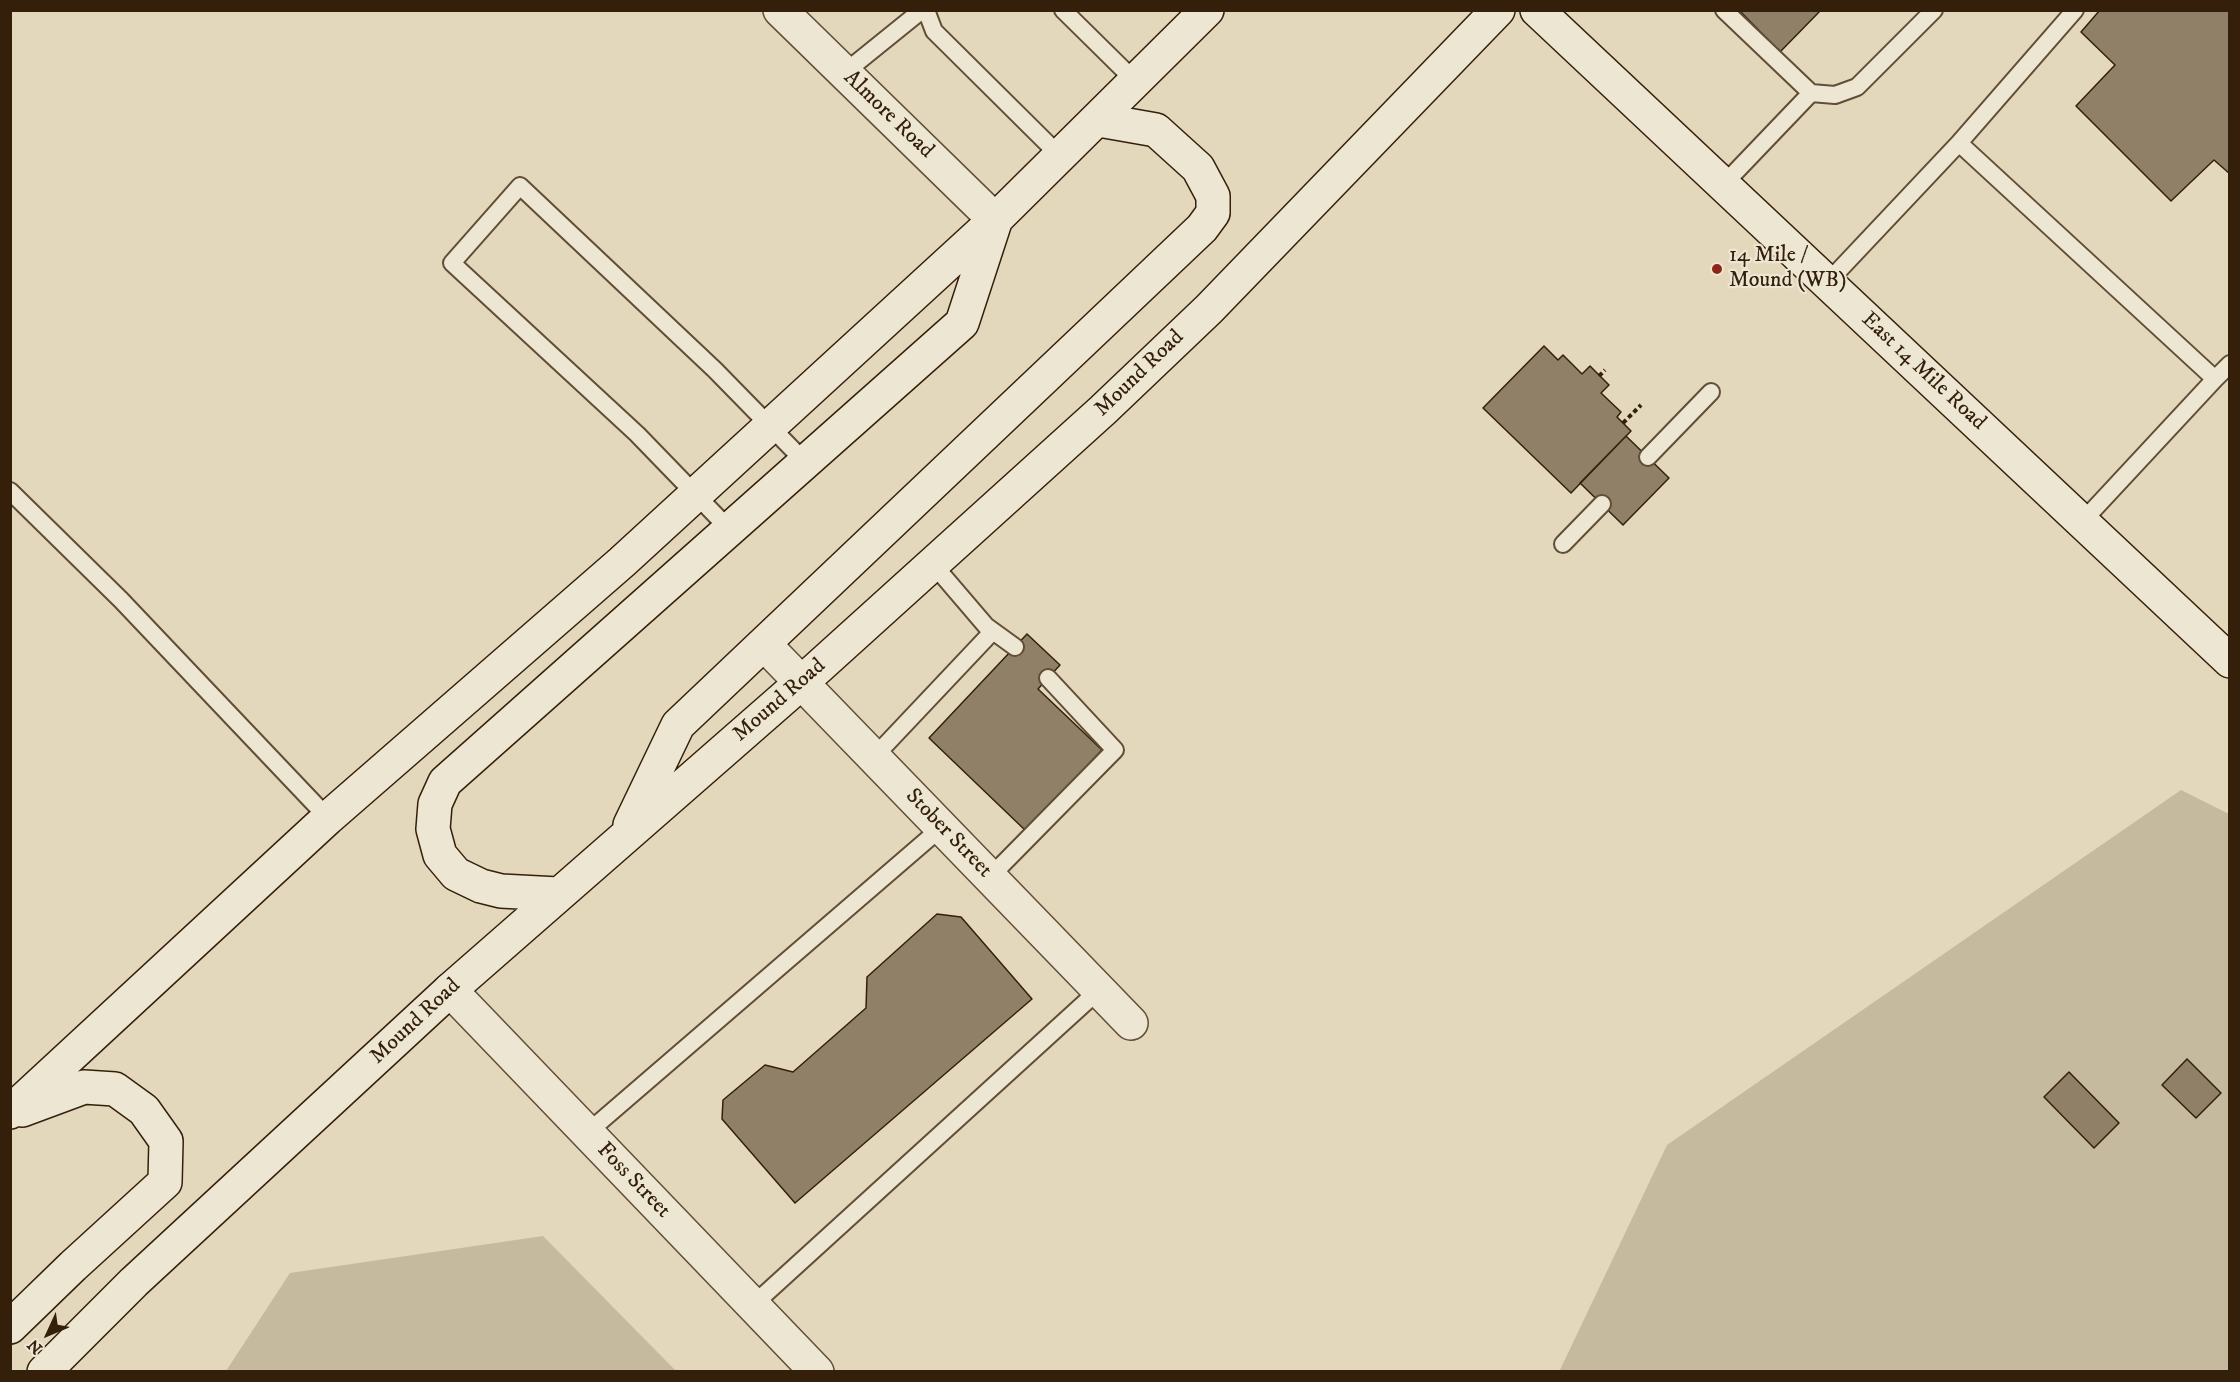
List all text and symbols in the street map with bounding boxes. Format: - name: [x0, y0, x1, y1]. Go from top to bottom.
- street label: Almore Road: [837, 65, 939, 165]
- place label: 14 Mile / Mound (WB): [1729, 243, 1846, 294]
- marker: 14 Mile / Mound (WB): [1710, 262, 1724, 276]
- street label: East 14 Mile Road: [1855, 307, 1991, 437]
- street label: Mound Road: [1090, 325, 1190, 423]
- street label: Mound Road: [728, 654, 832, 748]
- street label: Stober Street: [899, 784, 997, 884]
- street label: Mound Road: [365, 974, 467, 1070]
- street label: Foss Street: [591, 1138, 675, 1224]
- north arrow: [18, 1304, 78, 1364]
- text: N: [23, 1335, 47, 1358]

